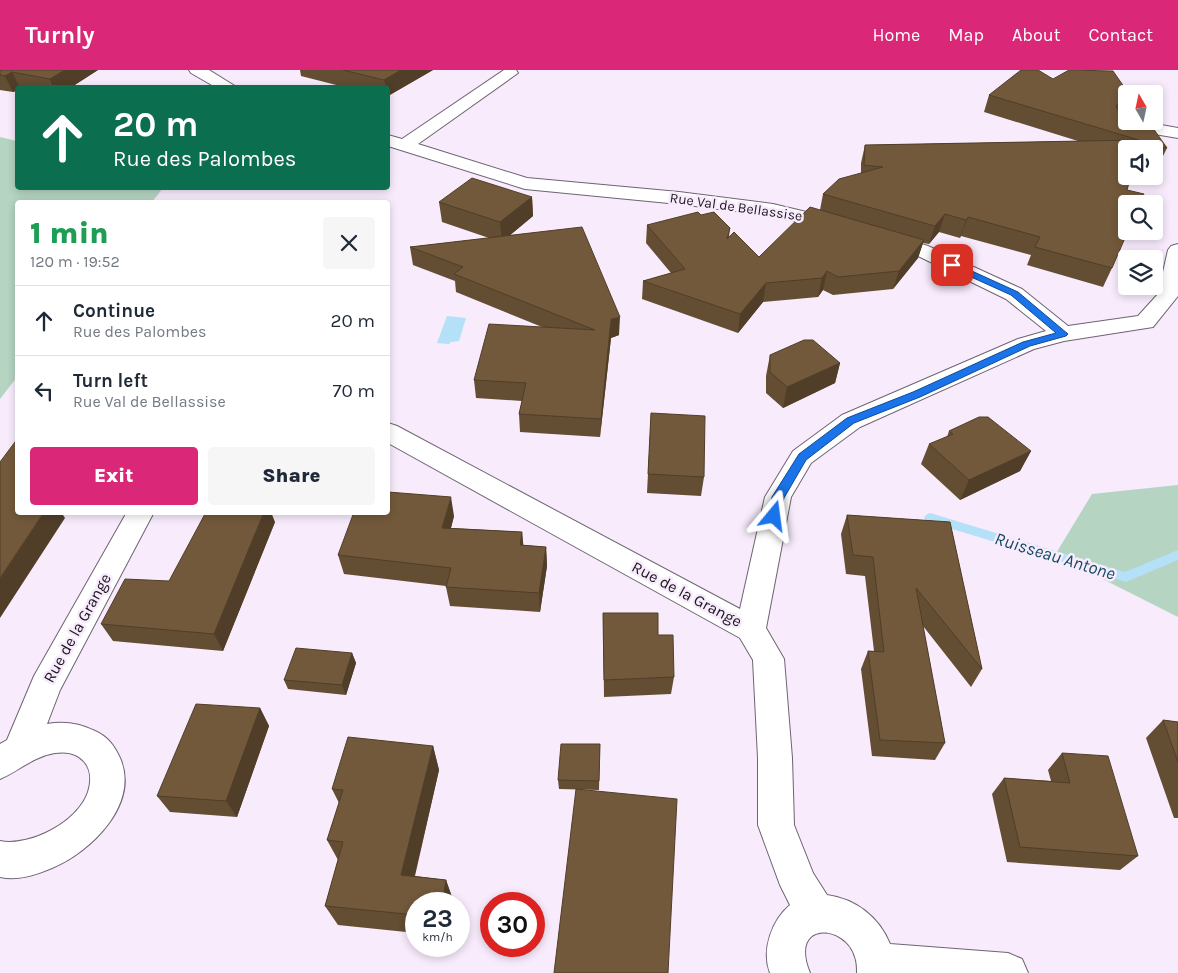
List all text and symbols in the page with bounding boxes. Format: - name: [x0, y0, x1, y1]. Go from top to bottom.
- text: Turnly: [25, 21, 95, 49]
- text: Home: [872, 24, 920, 46]
- text: Map: [948, 24, 984, 46]
- text: About: [1012, 24, 1061, 46]
- text: Contact: [1089, 24, 1153, 46]
- north arrow: [1118, 85, 1162, 130]
- map controls: [1118, 85, 1163, 295]
- text: 20 m: [113, 104, 198, 145]
- icon: ahead: [30, 105, 95, 170]
- button: sound: [1118, 140, 1163, 185]
- text: Rue des Palombes: [113, 146, 296, 172]
- street label: Rue Val de Bellassise: [669, 189, 803, 225]
- button: search: [1118, 195, 1163, 240]
- text: 1 min: [30, 215, 109, 251]
- button: close: [323, 217, 375, 269]
- pin: [931, 244, 973, 286]
- button: layers: [1118, 250, 1163, 295]
- icon: arrive: [938, 251, 966, 279]
- text: 120 m · 19:52: [30, 252, 120, 271]
- text: Continue: [73, 300, 155, 322]
- icon: ahead: [30, 307, 58, 335]
- text: 20 m: [330, 310, 375, 332]
- text: Rue des Palombes: [73, 322, 206, 341]
- text: Turn left: [73, 370, 148, 392]
- icon: left: [30, 377, 58, 405]
- text: 70 m: [333, 380, 375, 402]
- text: Rue Val de Bellassise: [73, 392, 226, 411]
- button: Exit: [30, 447, 198, 505]
- button: Share: [208, 447, 375, 505]
- position arrow: [747, 489, 799, 541]
- water label: Ruisseau Antone: [992, 527, 1118, 585]
- street label: Rue de la Grange: [629, 557, 745, 631]
- street label: Rue de la Grange: [39, 570, 115, 686]
- speed limit sign: 30: [480, 892, 545, 957]
- text: 23: [422, 904, 453, 933]
- text: km/h: [422, 930, 453, 944]

